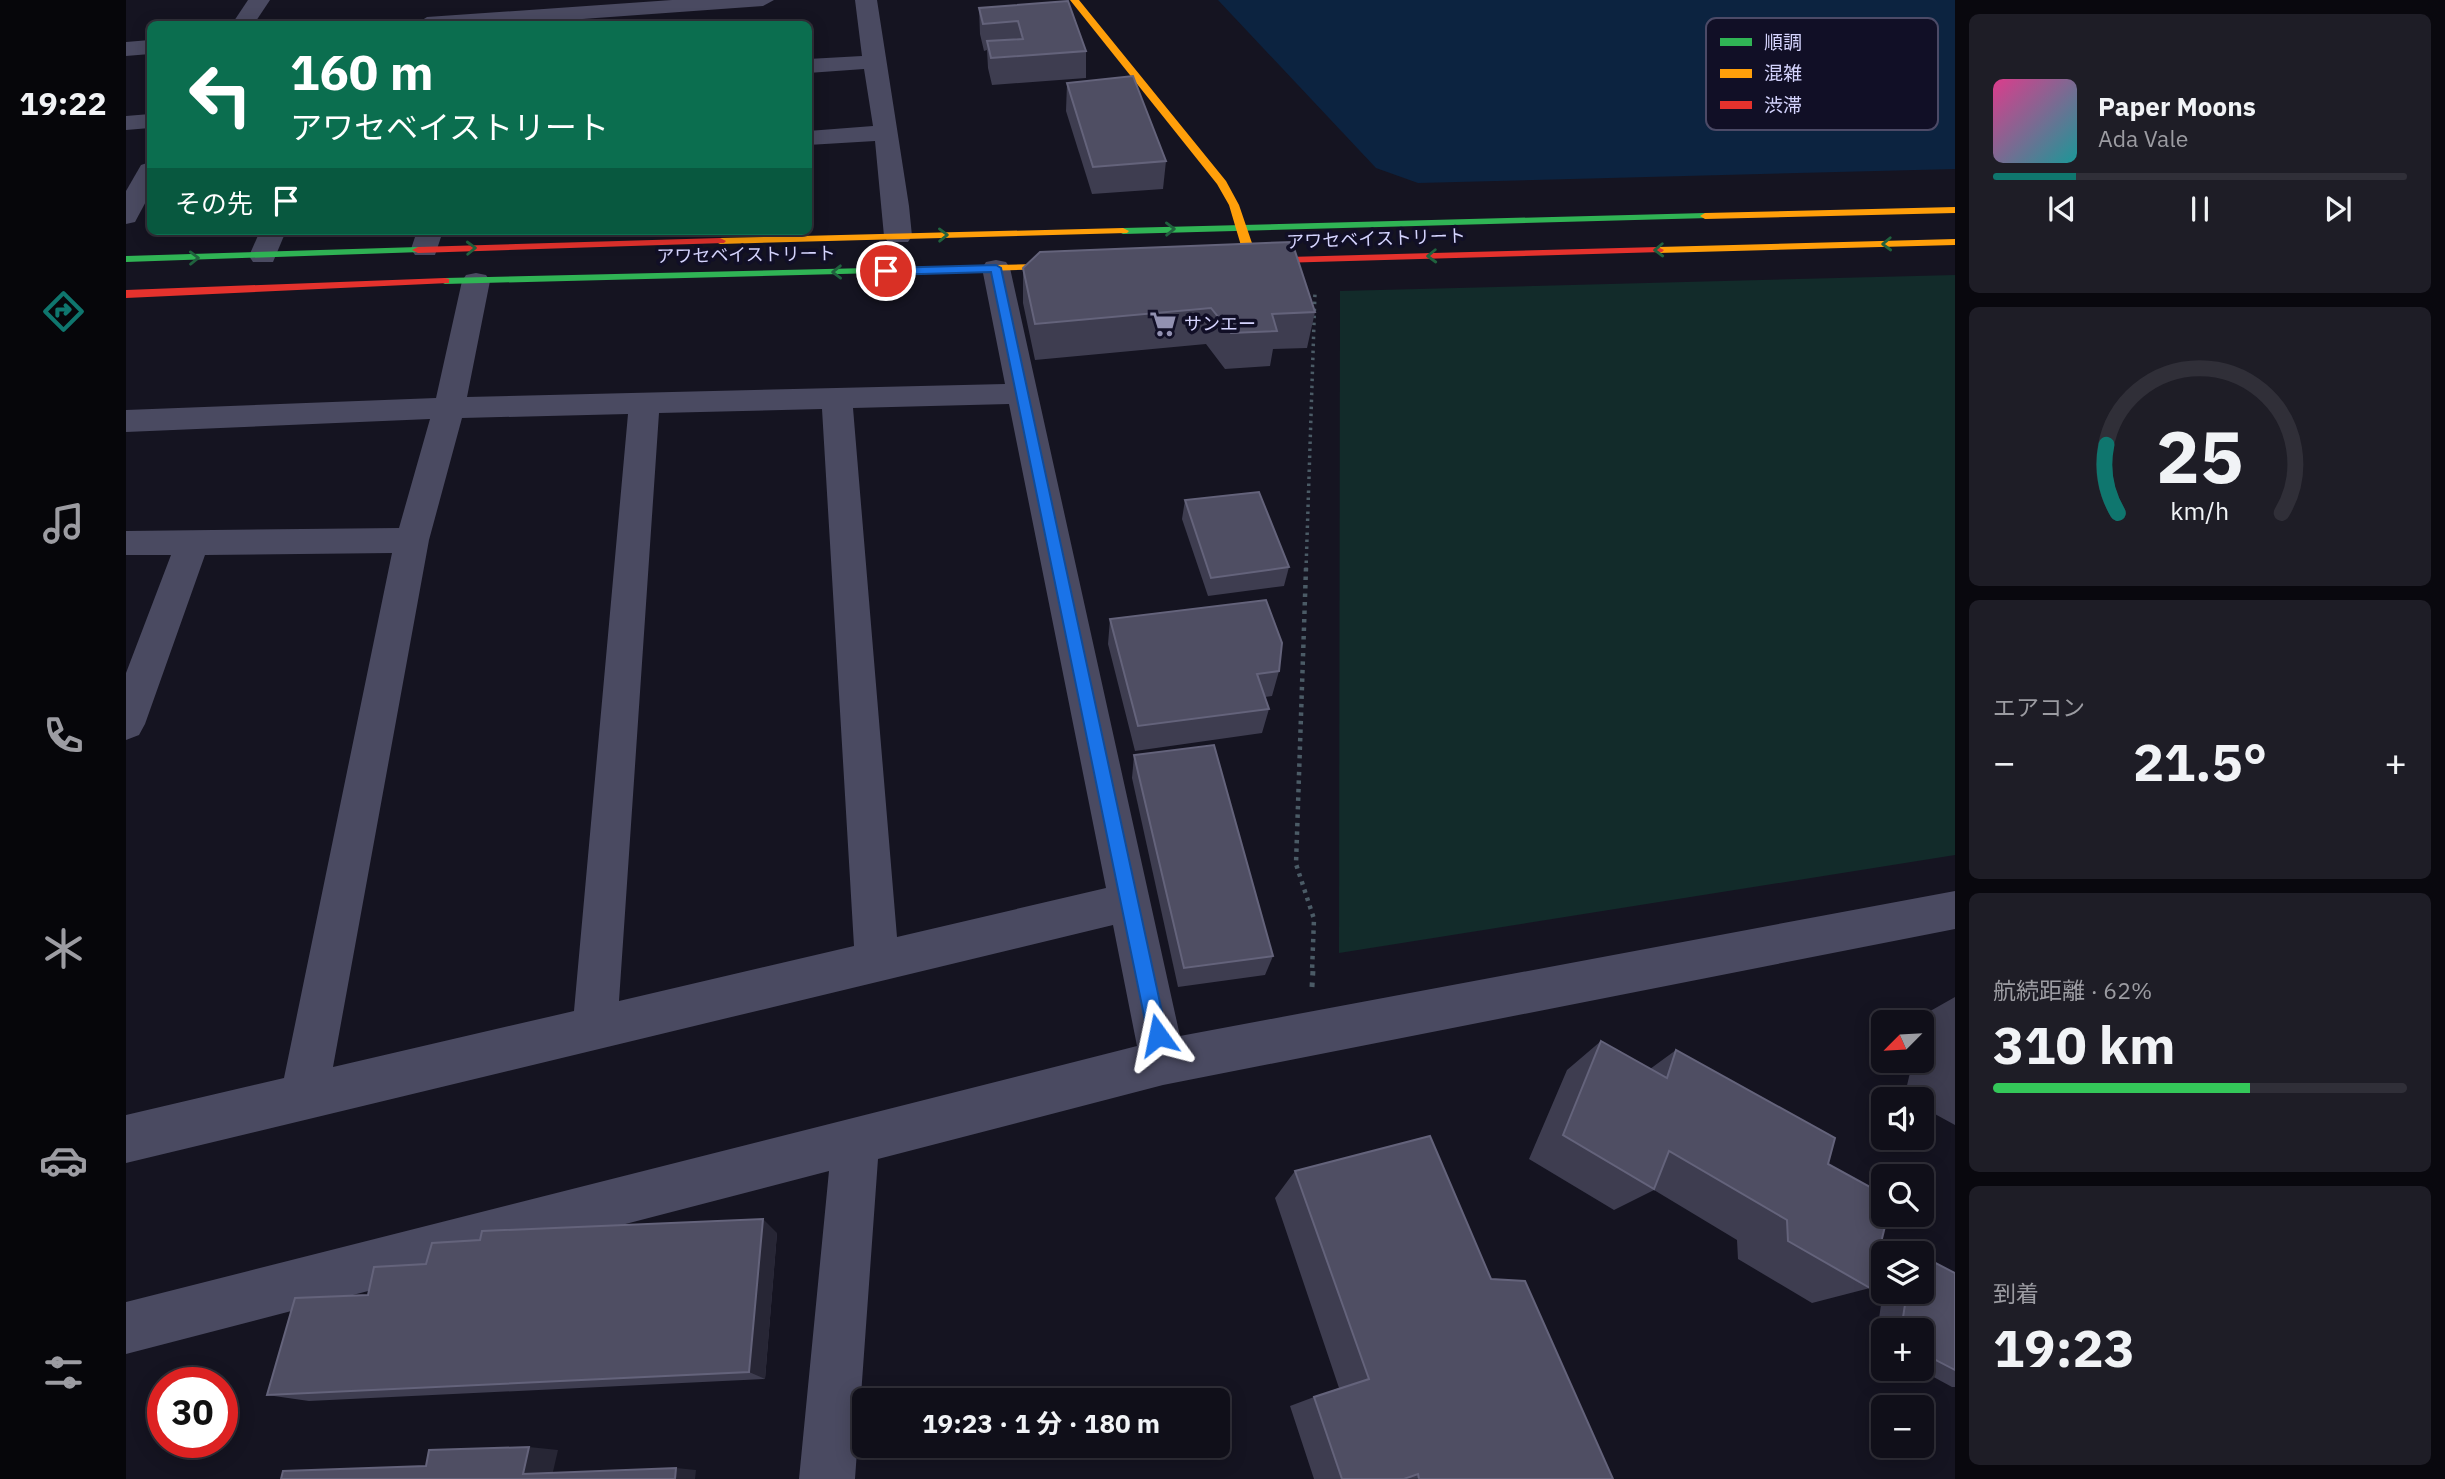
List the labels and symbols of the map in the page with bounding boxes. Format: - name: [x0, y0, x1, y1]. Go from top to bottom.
- legend: [1706, 18, 1938, 130]
- text: 順調: [1764, 30, 1802, 54]
- text: 混雑: [1764, 61, 1802, 85]
- text: 渋滞: [1764, 93, 1802, 117]
- one-way arrow: [1165, 221, 1176, 236]
- street label: アワセベイストリート: [1286, 224, 1466, 253]
- one-way arrow: [938, 227, 949, 242]
- one-way arrow: [1881, 236, 1892, 251]
- one-way arrow: [465, 240, 476, 255]
- street label: アワセベイストリート: [656, 241, 836, 268]
- pin: [856, 241, 916, 301]
- one-way arrow: [1654, 243, 1665, 258]
- one-way arrow: [1426, 249, 1437, 264]
- one-way arrow: [189, 250, 200, 265]
- one-way arrow: [831, 265, 842, 280]
- supermarket icon: サンエー: [1148, 309, 1178, 339]
- place label: サンエー: [1184, 312, 1256, 335]
- position arrow: [1121, 998, 1195, 1072]
- north arrow: [1871, 1010, 1934, 1073]
- speed limit sign: 30: [147, 1367, 238, 1458]

